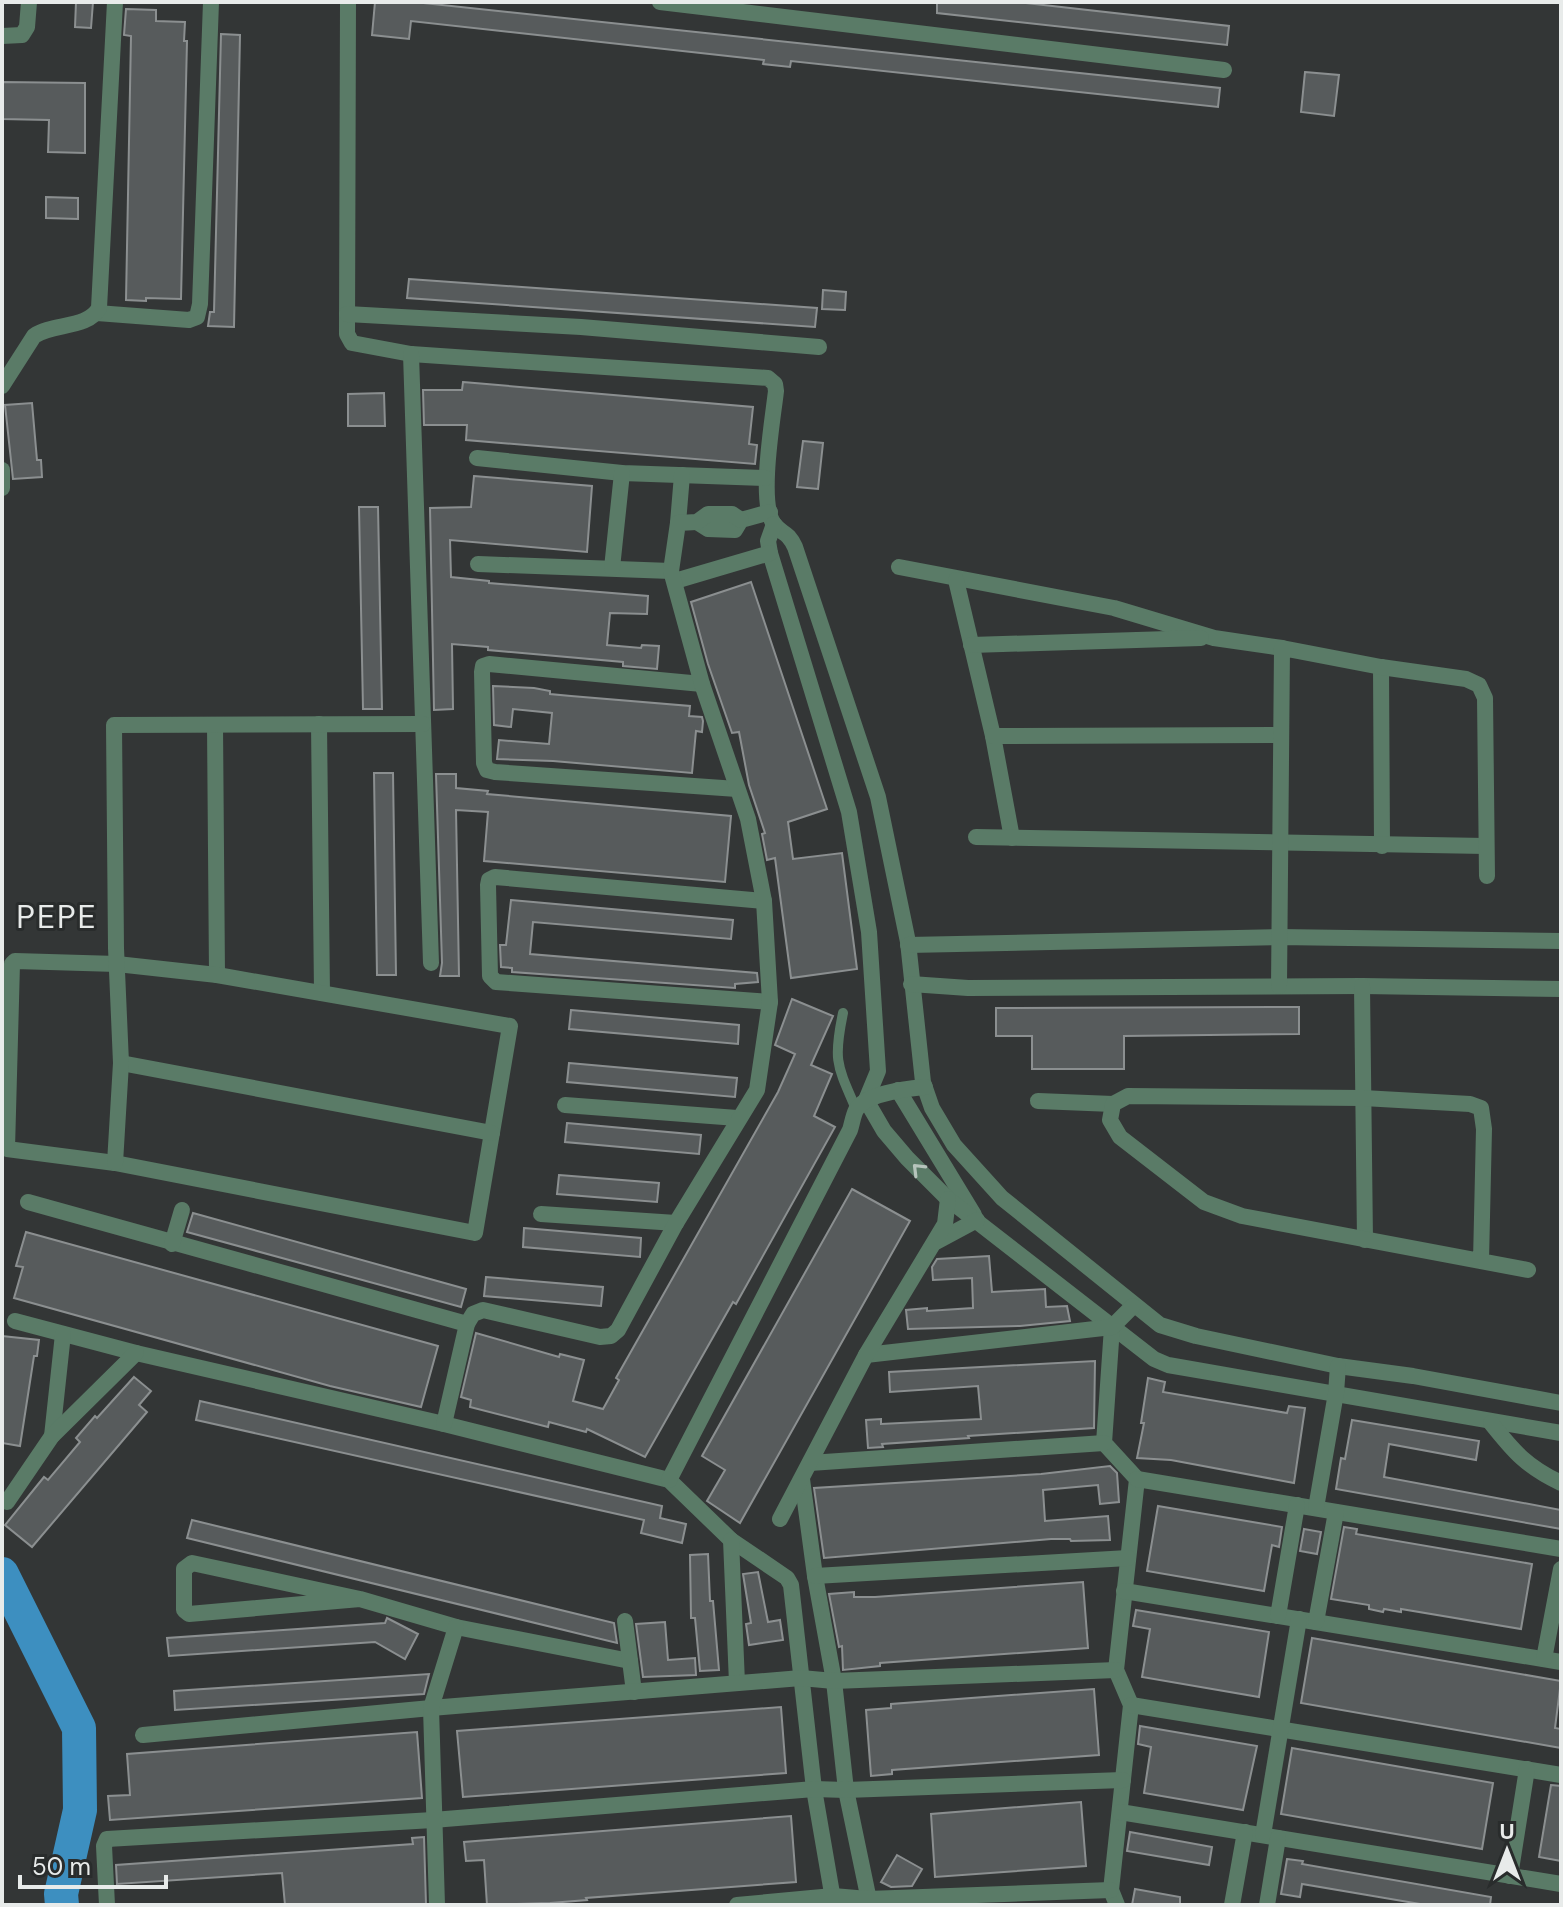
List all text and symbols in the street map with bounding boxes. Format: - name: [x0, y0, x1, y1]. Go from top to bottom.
- district label: PEPE: [16, 896, 98, 938]
- one-way arrow: [912, 1164, 927, 1178]
- north arrow: [1467, 1811, 1547, 1891]
- text: U: [1499, 1817, 1515, 1846]
- scale bar: [20, 1839, 166, 1889]
- text: 50 m: [32, 1851, 91, 1882]

